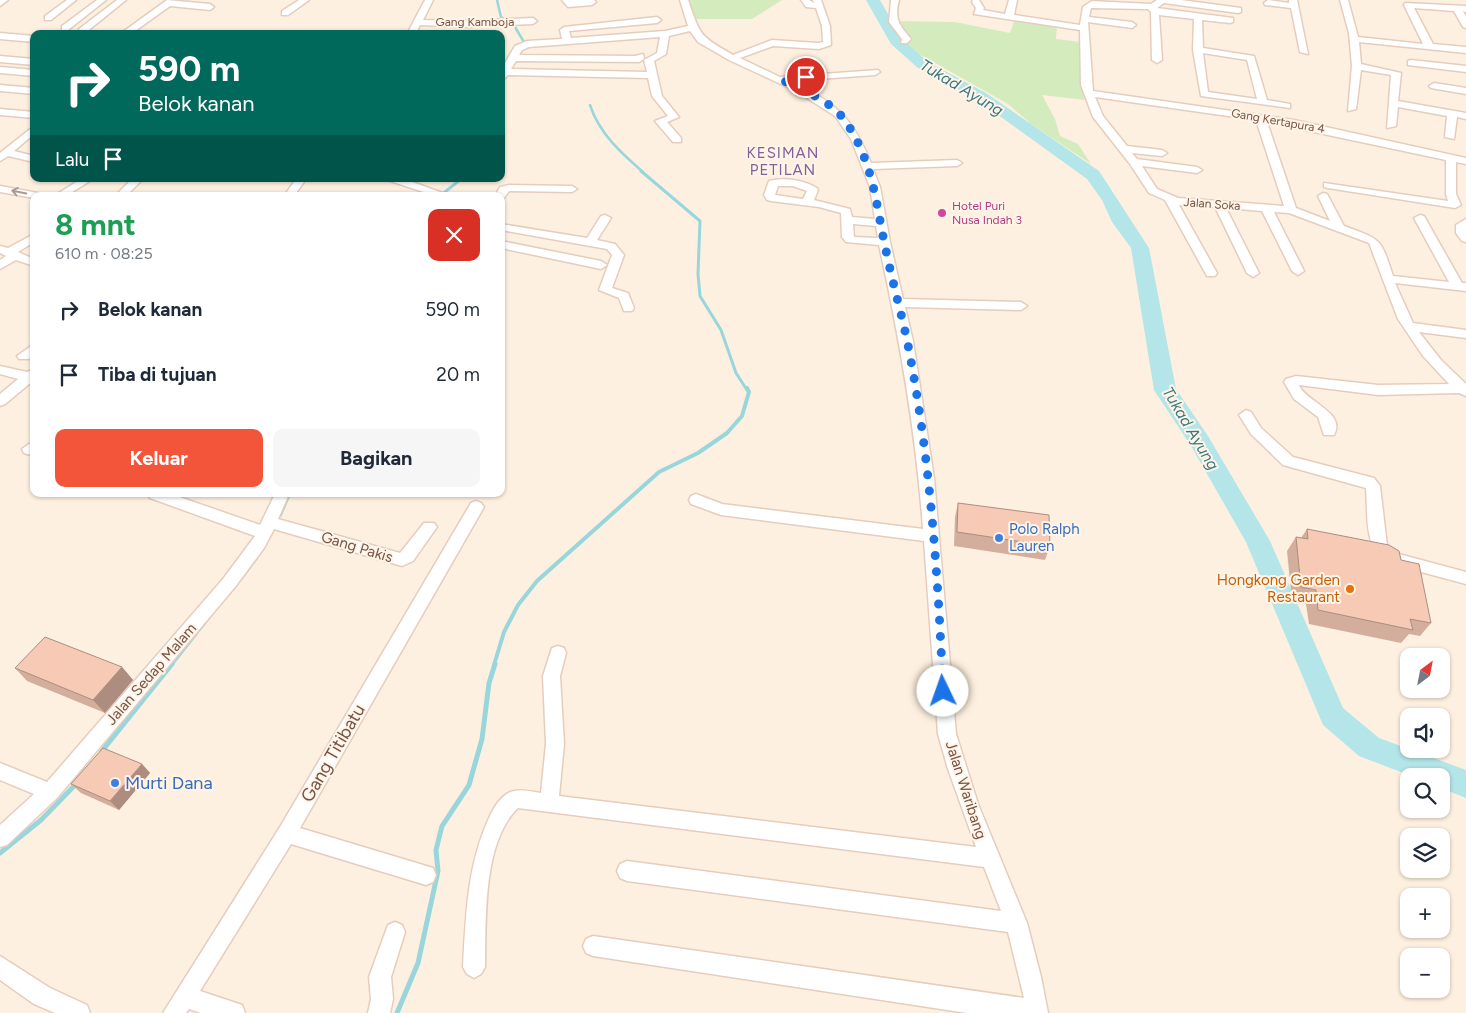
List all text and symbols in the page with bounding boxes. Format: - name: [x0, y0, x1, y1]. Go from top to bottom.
- street label: Gang Kamboja: [436, 15, 514, 29]
- text: 590 m: [138, 48, 240, 90]
- icon: right: [55, 50, 120, 115]
- water label: Tukad Ayung: [917, 55, 1007, 120]
- pin: [785, 56, 827, 98]
- icon: arrive: [792, 63, 820, 91]
- text: Belok kanan: [138, 90, 255, 117]
- street label: Gang Kertapura 4: [1230, 106, 1326, 136]
- district label: KESIMAN PETILAN: [747, 144, 819, 179]
- icon: arrive: [99, 145, 127, 173]
- text: Lalu: [55, 148, 89, 171]
- one-way arrow: [11, 187, 27, 197]
- street label: Jalan Soka: [1183, 195, 1241, 213]
- place label: Hotel Puri Nusa Indah 3: [952, 199, 1022, 227]
- text: 8 mnt: [55, 206, 136, 243]
- marker: Hotel Puri Nusa Indah 3: [936, 207, 948, 219]
- button: close: [428, 209, 480, 261]
- text: 610 m · 08:25: [55, 244, 153, 263]
- icon: right: [55, 296, 83, 324]
- text: Belok kanan: [98, 298, 202, 321]
- text: 590 m: [425, 298, 480, 321]
- icon: arrive: [55, 361, 83, 389]
- text: Tiba di tujuan: [98, 363, 217, 386]
- text: 20 m: [436, 363, 480, 386]
- water label: Tukad Ayung: [1158, 383, 1223, 473]
- button: Keluar: [55, 429, 263, 487]
- button: Bagikan: [273, 429, 480, 487]
- place label: Polo Ralph Lauren: [1009, 520, 1080, 555]
- street label: Gang Pakis: [319, 528, 395, 566]
- marker: Polo Ralph Lauren: [993, 532, 1005, 544]
- place label: Hongkong Garden Restaurant: [1217, 571, 1340, 606]
- marker: Hongkong Garden Restaurant: [1344, 583, 1356, 595]
- street label: Jalan Sedap Malam: [102, 619, 200, 729]
- north arrow: [1400, 648, 1450, 698]
- map controls: [1400, 648, 1450, 998]
- position arrow: [916, 664, 968, 716]
- street label: Gang Titibatu: [296, 700, 370, 806]
- button: sound: [1400, 708, 1450, 758]
- street label: Jalan Waribang: [942, 739, 990, 841]
- button: search: [1400, 768, 1450, 818]
- place label: Murti Dana: [125, 772, 213, 794]
- marker: Murti Dana: [109, 777, 121, 789]
- button: layers: [1400, 828, 1450, 878]
- button: +: [1400, 888, 1450, 938]
- button: −: [1400, 948, 1450, 998]

